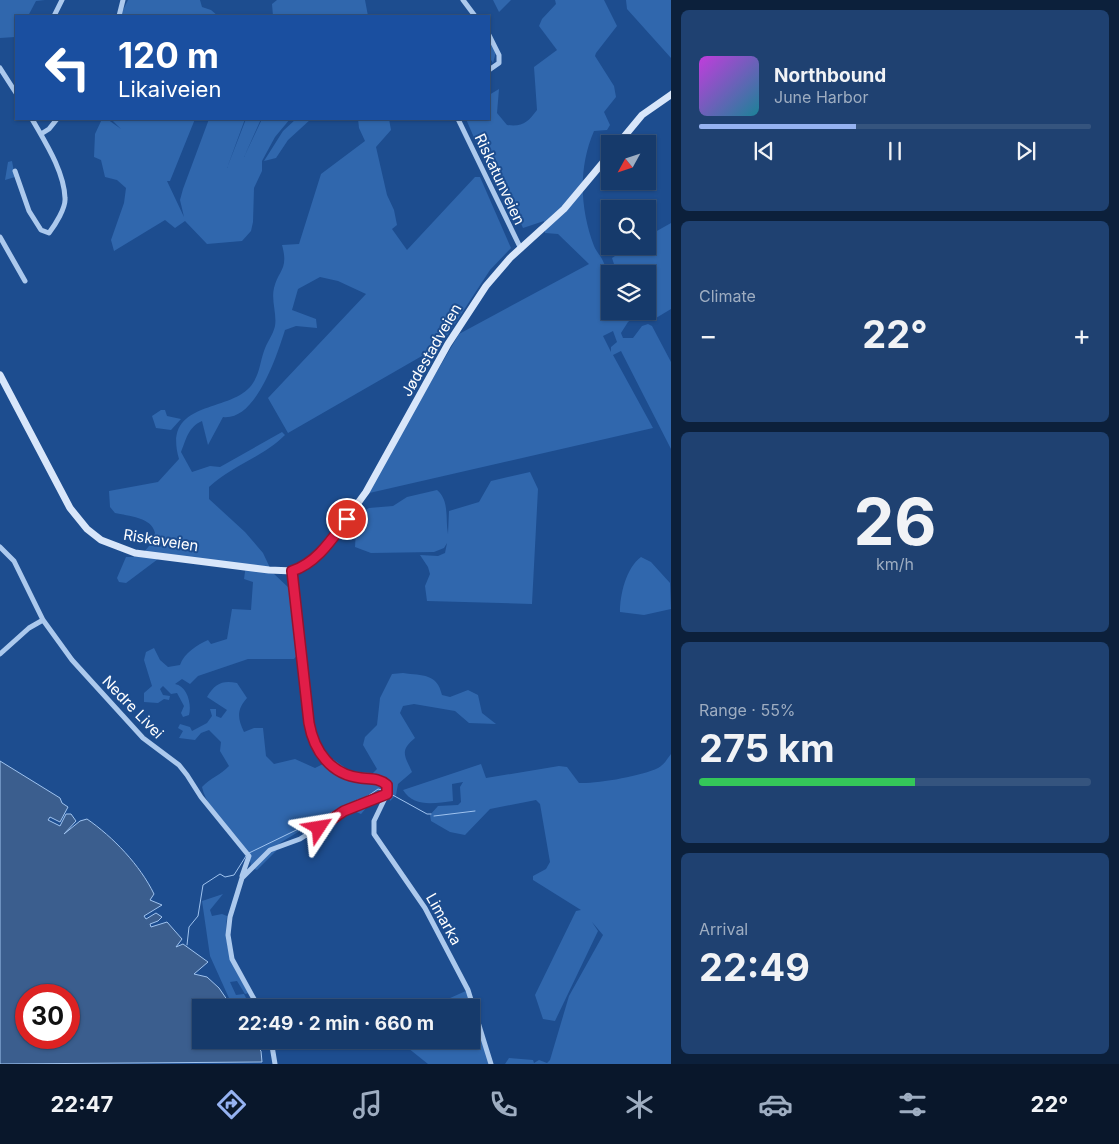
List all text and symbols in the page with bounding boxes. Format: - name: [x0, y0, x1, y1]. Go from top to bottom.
- text: 120 m: [118, 34, 219, 76]
- icon: left: [35, 35, 100, 100]
- text: Northbound: [774, 64, 886, 87]
- text: Likaiveien: [118, 76, 221, 102]
- text: June Harbor: [774, 87, 868, 107]
- street label: Riskatunveien: [471, 130, 529, 228]
- north arrow: [601, 135, 656, 190]
- map controls: [601, 135, 656, 320]
- icon: previous: [750, 137, 778, 165]
- icon: pause: [881, 137, 909, 165]
- icon: next: [1012, 137, 1040, 165]
- button: search: [601, 200, 656, 255]
- button: layers: [601, 265, 656, 320]
- text: Climate: [699, 286, 756, 306]
- street label: Jødestadveien: [397, 300, 465, 400]
- text: 22°: [862, 311, 928, 357]
- text: −: [699, 318, 718, 352]
- text: +: [1072, 318, 1091, 352]
- text: 26: [853, 482, 937, 561]
- pin: [326, 498, 368, 540]
- icon: arrive: [333, 505, 361, 533]
- street label: Riskaveien: [122, 525, 200, 555]
- text: km/h: [876, 554, 914, 574]
- street label: Nedre Livei: [98, 672, 168, 742]
- text: Range · 55%: [699, 700, 796, 720]
- text: 275 km: [699, 725, 835, 771]
- position arrow: [292, 801, 344, 853]
- street label: Limarka: [422, 890, 466, 948]
- text: Arrival: [699, 919, 748, 939]
- text: 22:49: [699, 944, 810, 990]
- speed limit sign: 30: [15, 984, 80, 1049]
- text: 22:49 · 2 min · 660 m: [238, 1012, 434, 1035]
- icon: directions: [214, 1087, 249, 1122]
- icon: music: [350, 1087, 385, 1122]
- icon: phone: [486, 1087, 521, 1122]
- icon: climate: [622, 1087, 657, 1122]
- icon: car: [758, 1087, 793, 1122]
- icon: filters: [895, 1087, 930, 1122]
- text: 22:47: [51, 1091, 113, 1117]
- text: 22°: [1031, 1091, 1068, 1117]

